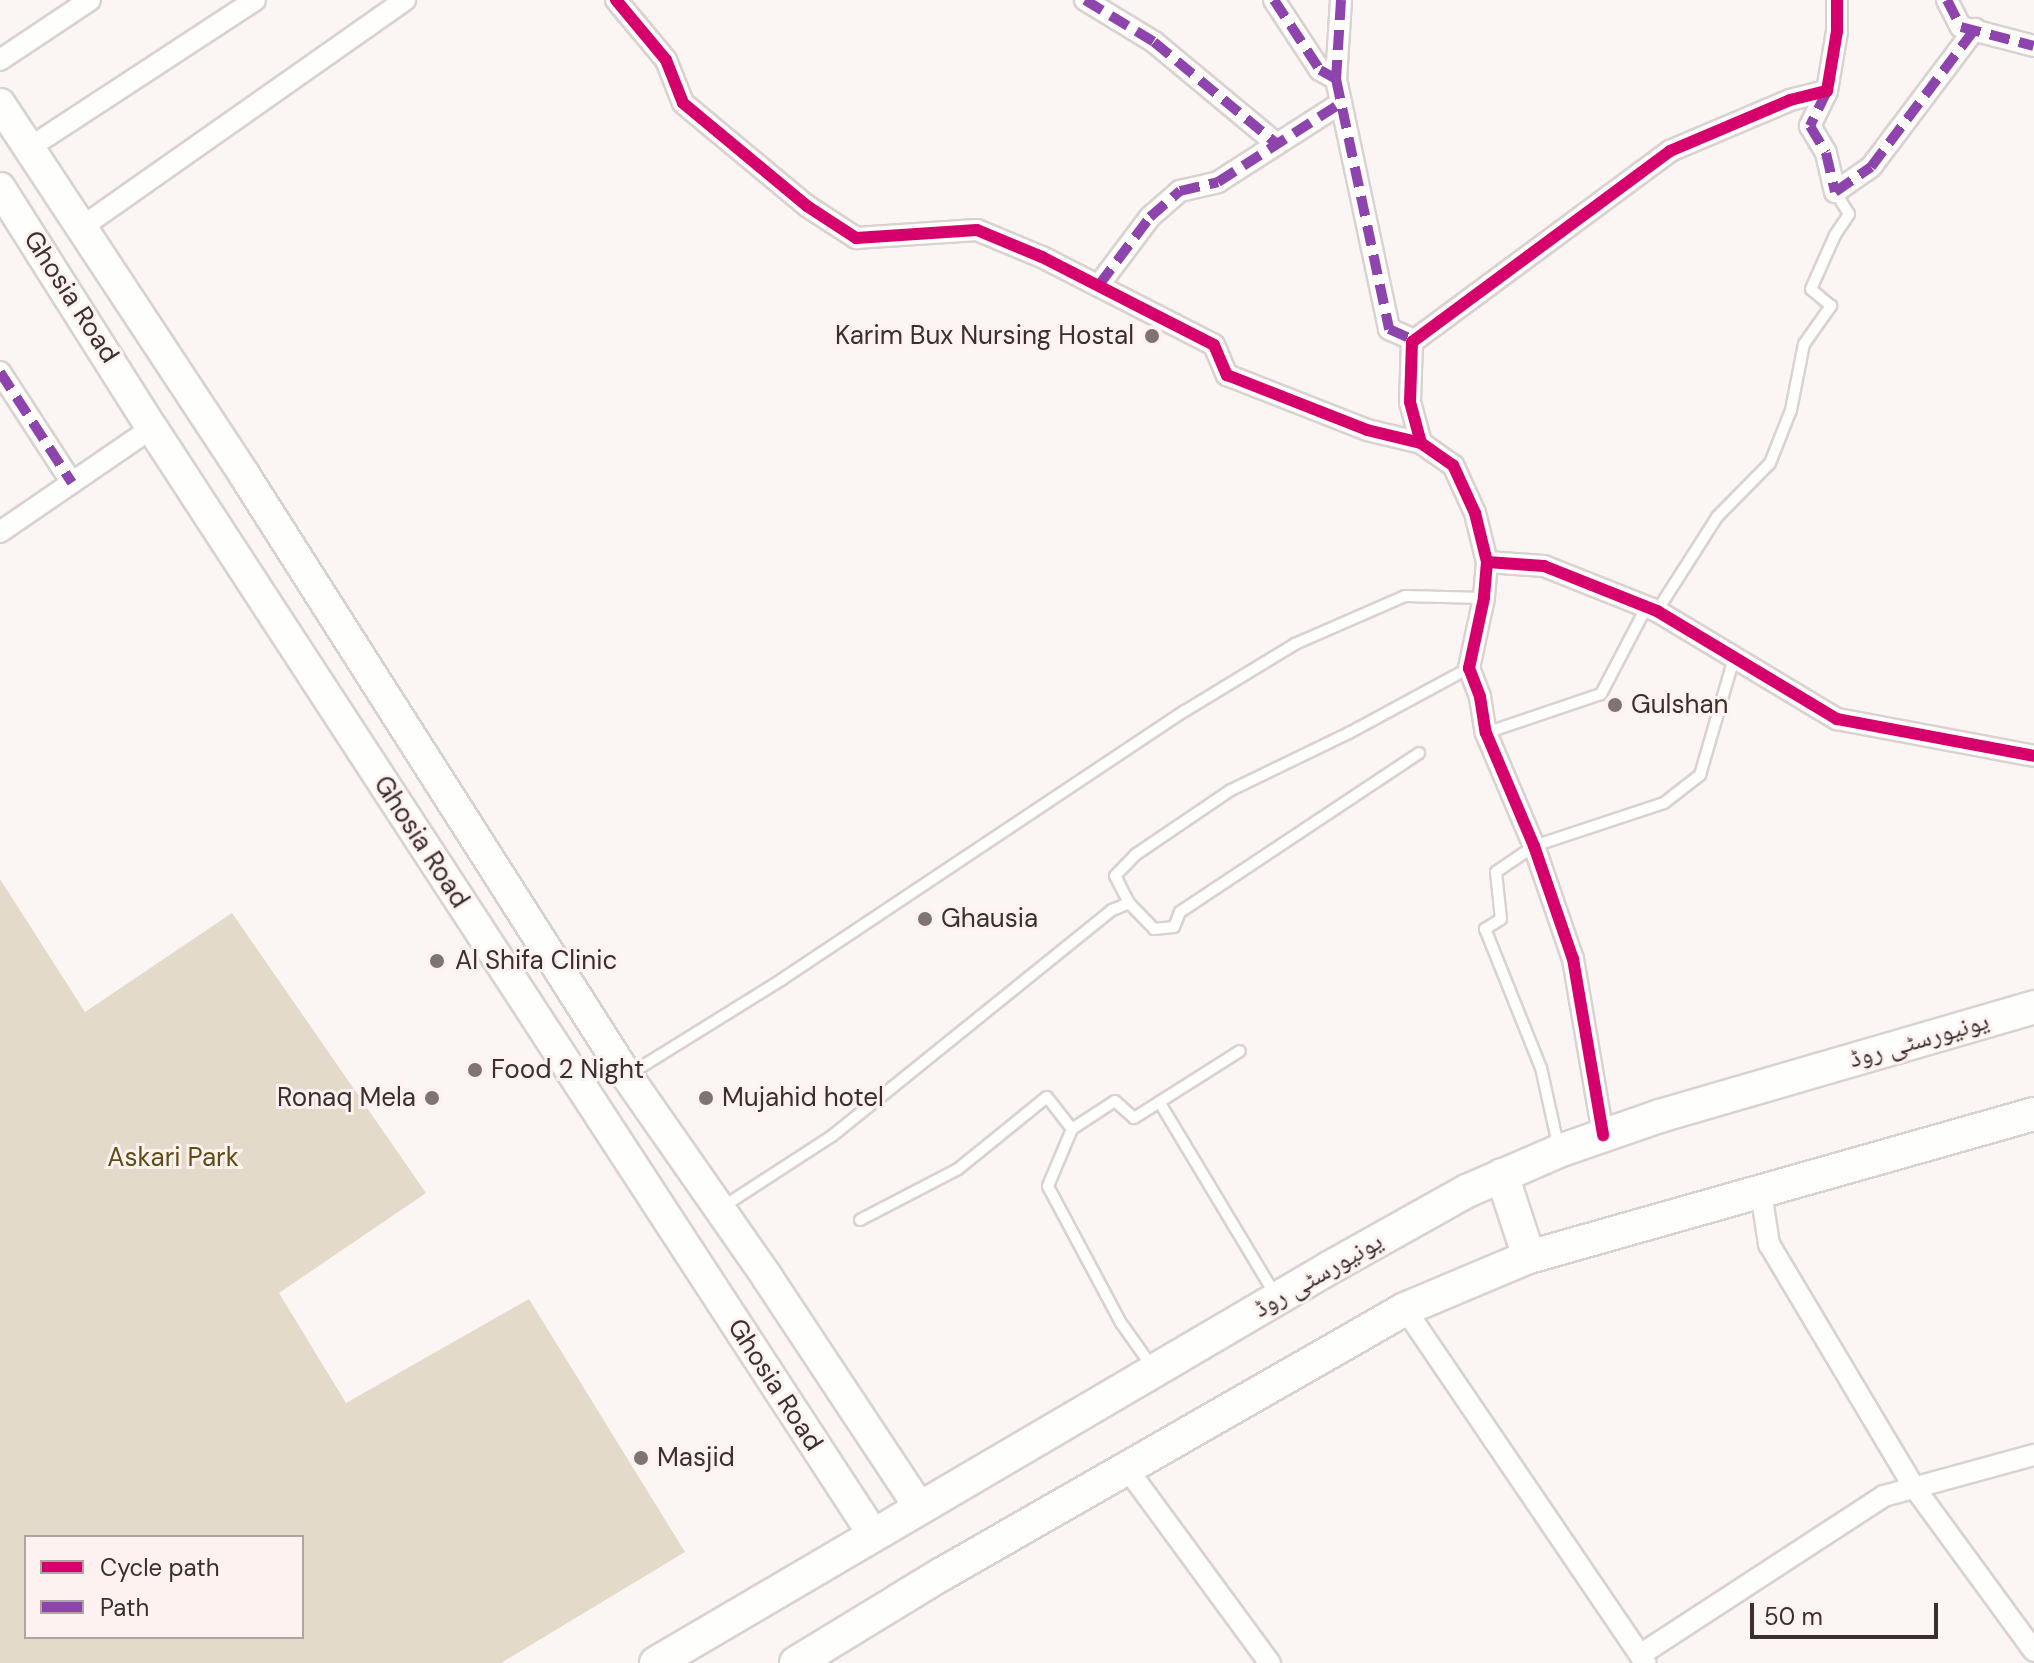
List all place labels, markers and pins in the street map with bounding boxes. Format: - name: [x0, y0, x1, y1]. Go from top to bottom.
- place label: Karim Bux Nursing Hostal: [835, 320, 1134, 352]
- marker: Karim Bux Nursing Hostal: [1141, 325, 1163, 347]
- place label: Gulshan: [1631, 689, 1728, 721]
- marker: Gulshan: [1606, 696, 1624, 714]
- place label: Ghausia: [941, 903, 1038, 935]
- marker: Ghausia: [916, 910, 934, 928]
- place label: Al Shifa Clinic: [455, 945, 617, 977]
- marker: Al Shifa Clinic: [426, 950, 448, 972]
- place label: Food 2 Night: [491, 1054, 644, 1086]
- marker: Food 2 Night: [466, 1061, 484, 1079]
- place label: Ronaq Mela: [277, 1082, 416, 1114]
- place label: Mujahid hotel: [722, 1082, 884, 1114]
- marker: Ronaq Mela: [423, 1089, 441, 1107]
- marker: Mujahid hotel: [697, 1089, 715, 1107]
- place label: Masjid: [657, 1442, 735, 1474]
- marker: Masjid: [632, 1449, 650, 1467]

